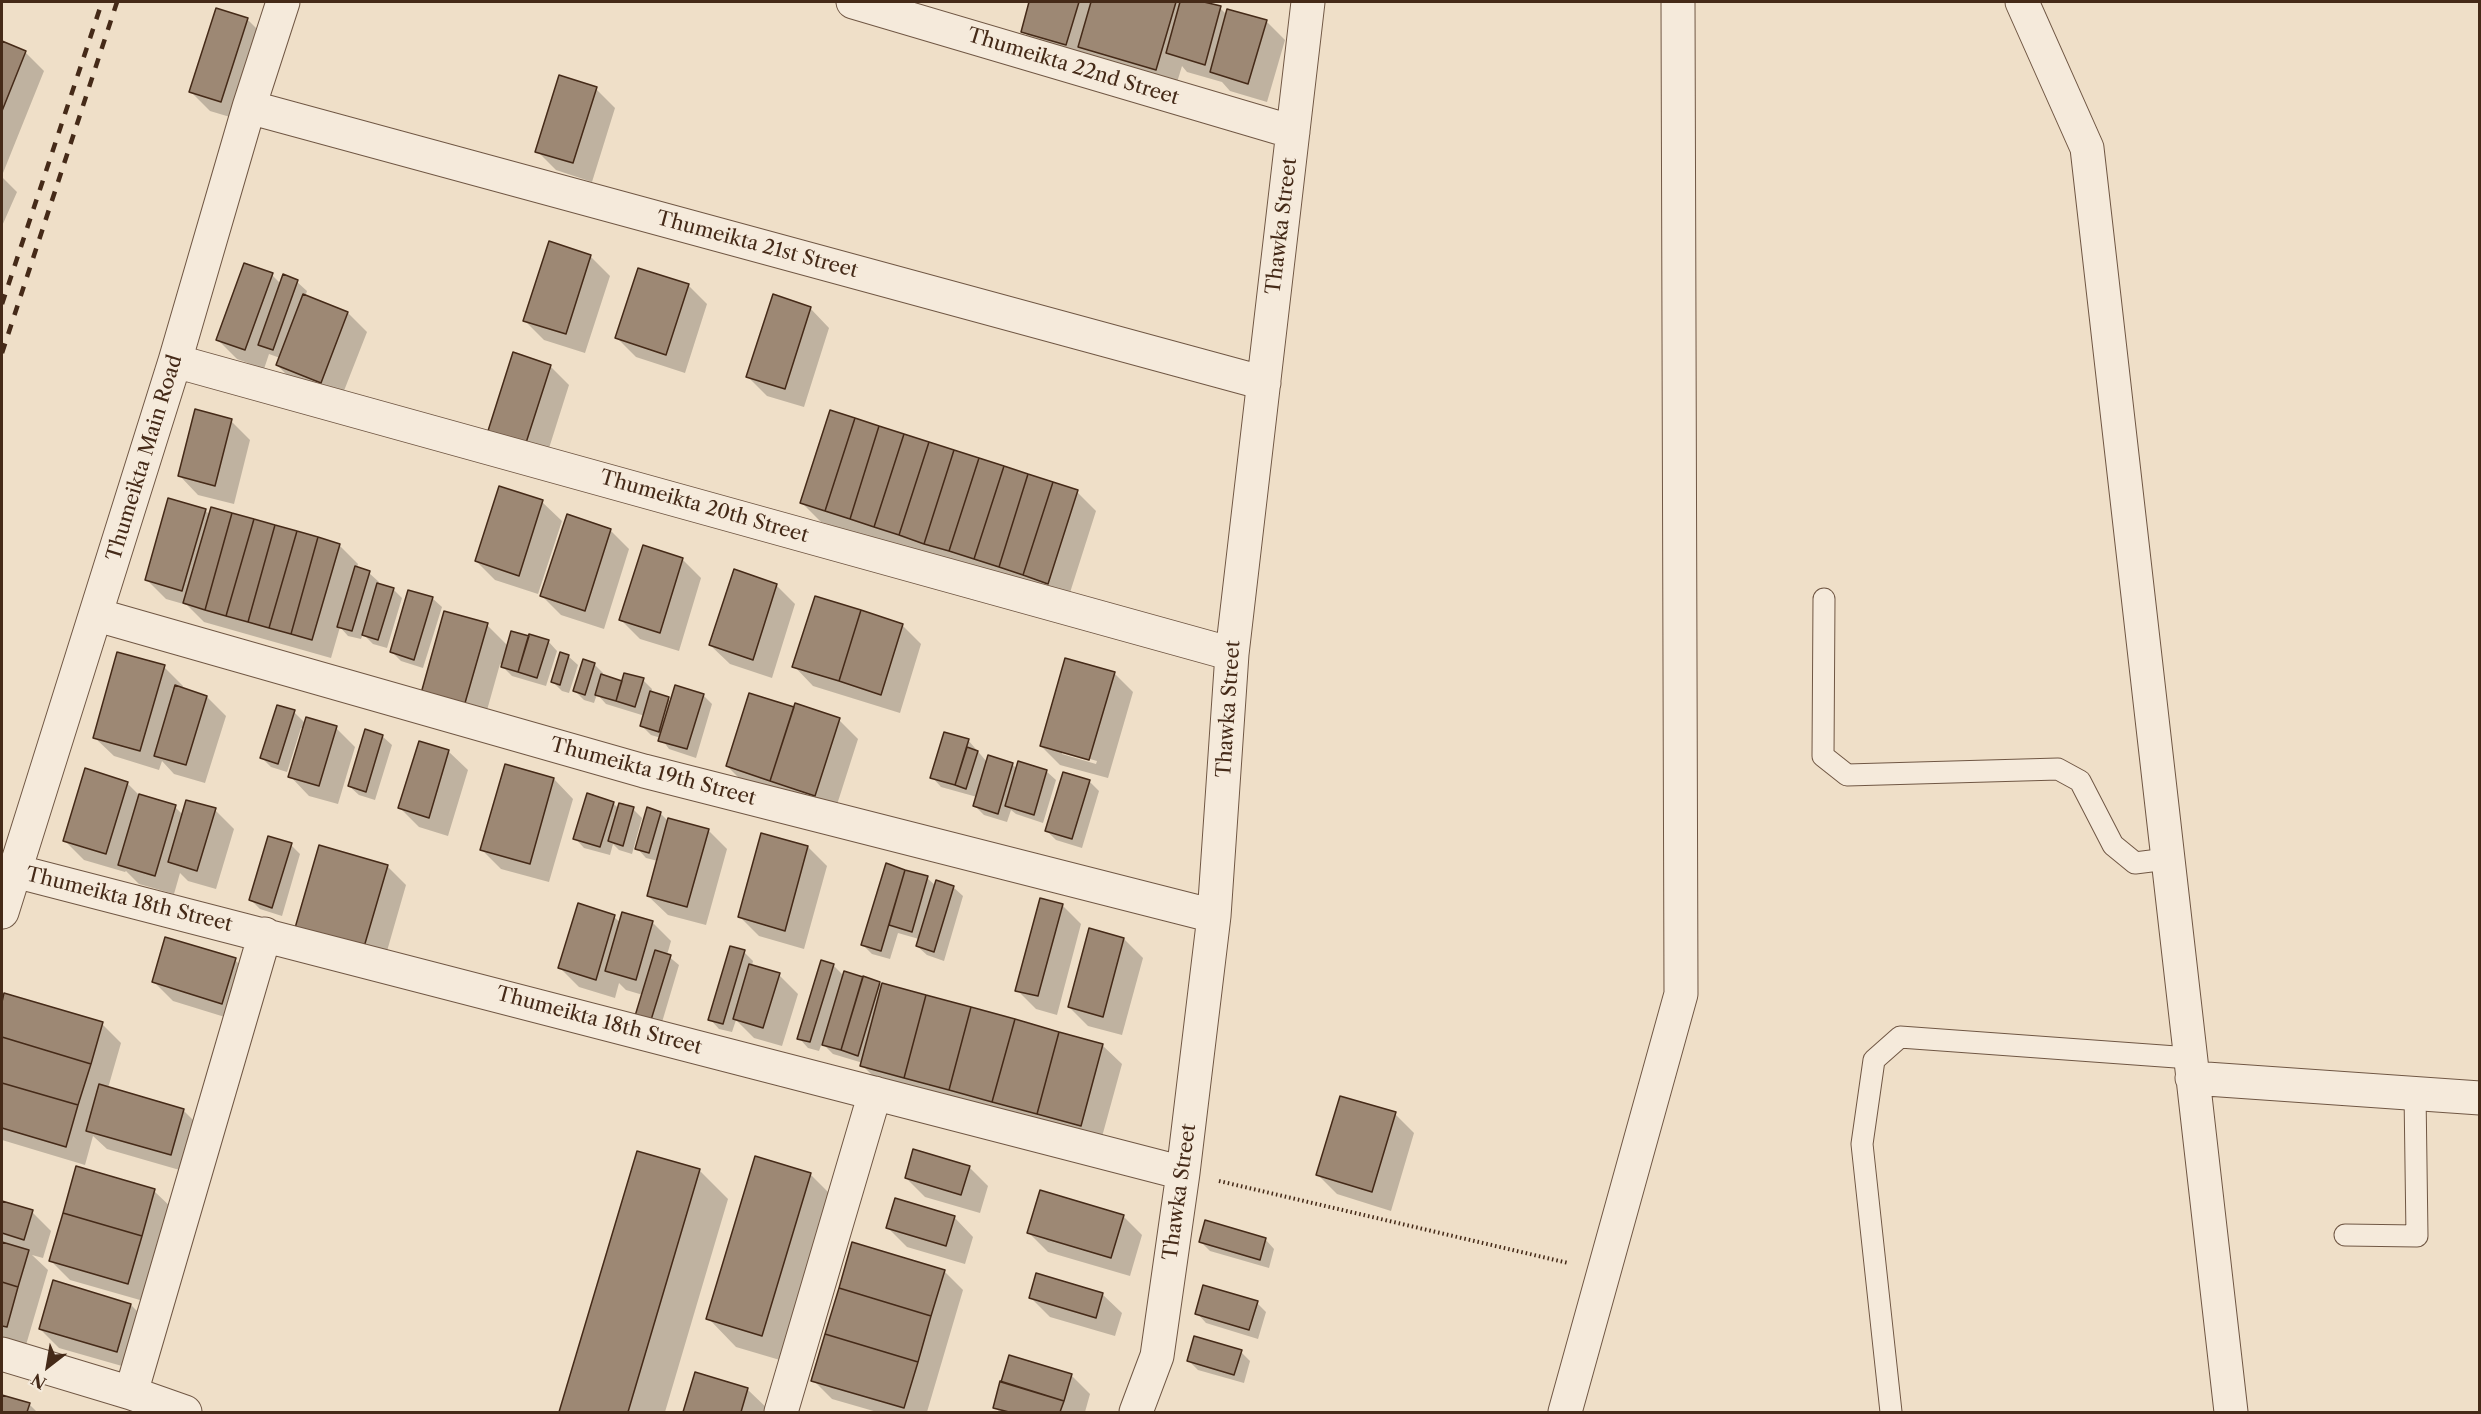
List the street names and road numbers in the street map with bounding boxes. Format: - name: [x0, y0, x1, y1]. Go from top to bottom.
- street label: Thumeikta 22nd Street: [964, 23, 1182, 111]
- street label: Thawka Street: [1262, 156, 1302, 296]
- street label: Thumeikta 21st Street: [654, 207, 860, 283]
- street label: Thumeikta Main Road: [102, 352, 188, 564]
- street label: Thumeikta 20th Street: [597, 466, 811, 548]
- street label: Thawka Street: [1212, 639, 1246, 779]
- street label: Thumeikta 19th Street: [548, 733, 758, 811]
- street label: Thumeikta 18th Street: [23, 863, 235, 937]
- street label: Thumeikta 18th Street: [494, 982, 704, 1060]
- street label: Thawka Street: [1159, 1122, 1201, 1262]

